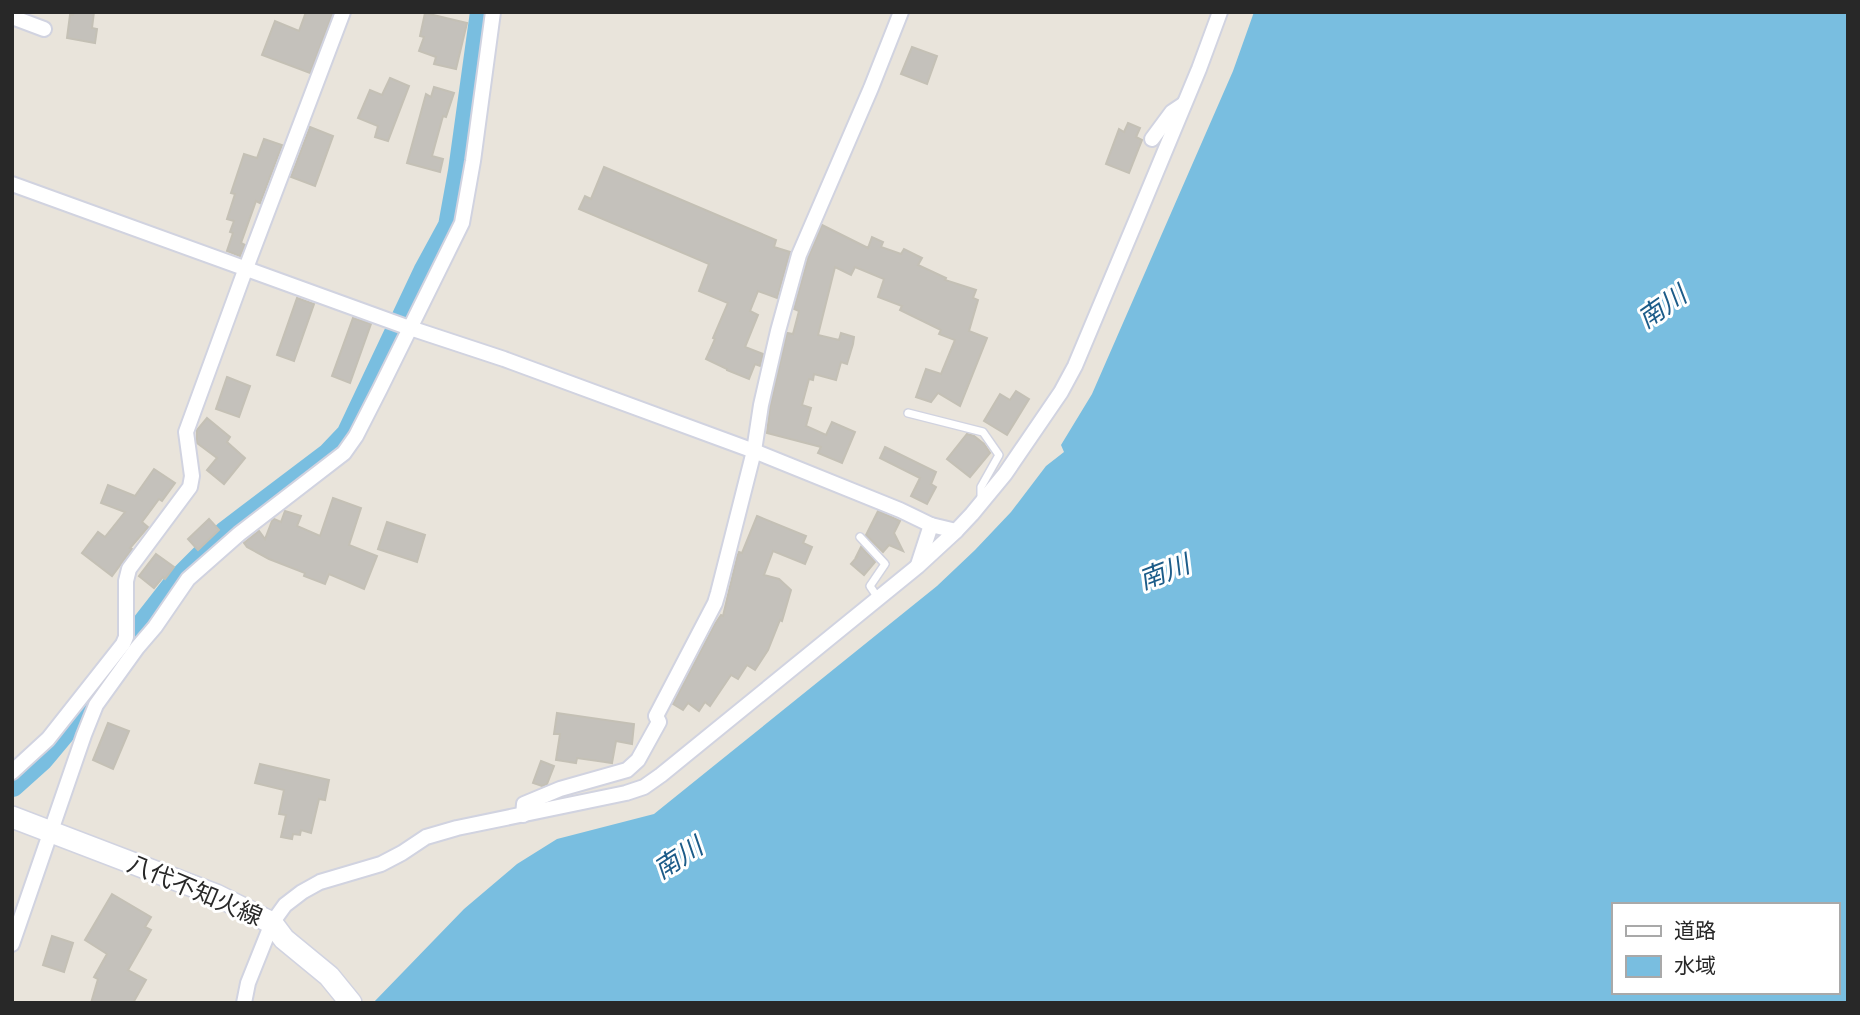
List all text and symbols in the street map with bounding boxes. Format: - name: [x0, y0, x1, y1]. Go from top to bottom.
- water label: 南川: [1632, 278, 1694, 334]
- water label: 南川: [1134, 548, 1196, 595]
- water label: 南川: [648, 830, 710, 885]
- street label: 八代不知火線: [123, 849, 267, 931]
- legend: [1612, 903, 1839, 994]
- text: 道路: [1674, 918, 1716, 943]
- text: 水域: [1674, 953, 1716, 978]

